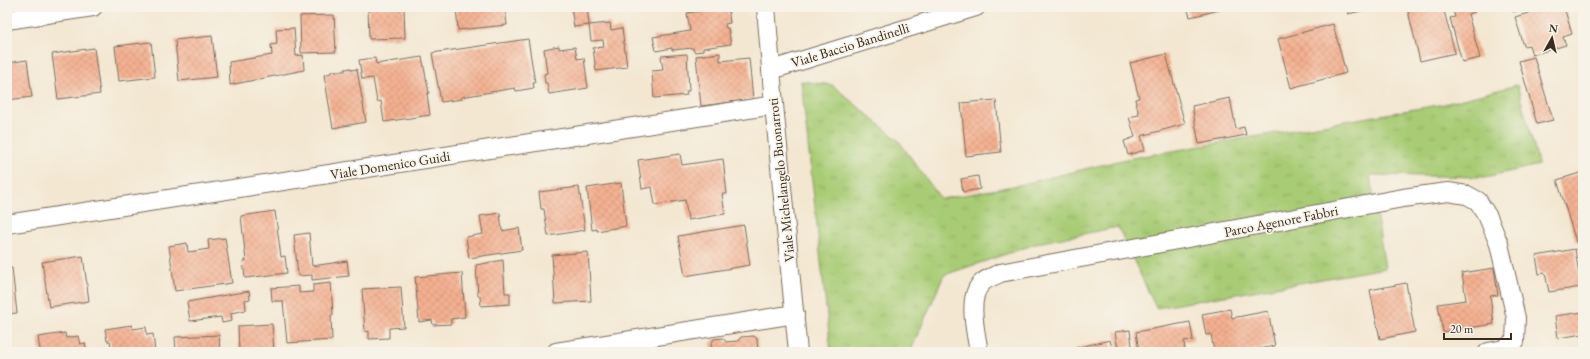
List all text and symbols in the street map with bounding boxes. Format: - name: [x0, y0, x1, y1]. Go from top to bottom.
- street label: Viale Baccio Bandinelli: [789, 18, 912, 72]
- north arrow: [1532, 18, 1572, 58]
- text: N: [1548, 21, 1559, 36]
- street label: Viale Michelangelo Buonarroti: [763, 97, 799, 263]
- street label: Viale Domenico Guidi: [329, 147, 452, 183]
- street label: Parco Agenore Fabbri: [1222, 201, 1340, 241]
- scale bar: [1444, 315, 1511, 341]
- text: 20 m: [1450, 321, 1474, 337]

